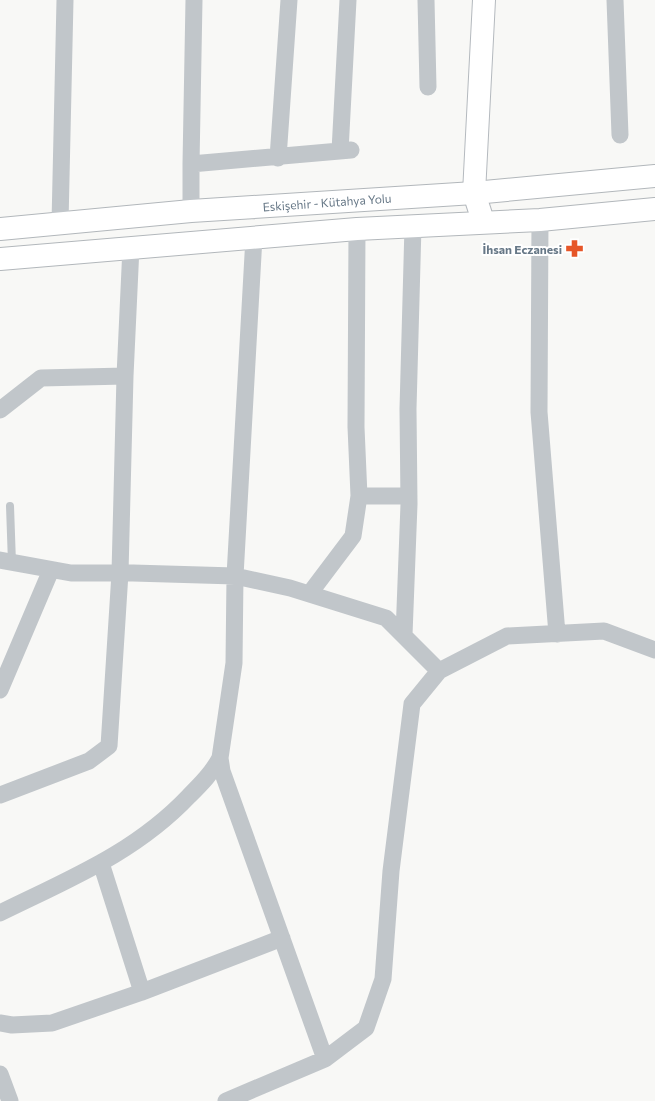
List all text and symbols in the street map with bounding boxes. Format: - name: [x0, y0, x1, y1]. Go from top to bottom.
- street label: Eskişehir - Kütahya Yolu: [262, 191, 392, 213]
- pharmacy icon: İhsan Eczanesi: [565, 239, 585, 259]
- place label: İhsan Eczanesi: [482, 242, 562, 256]

